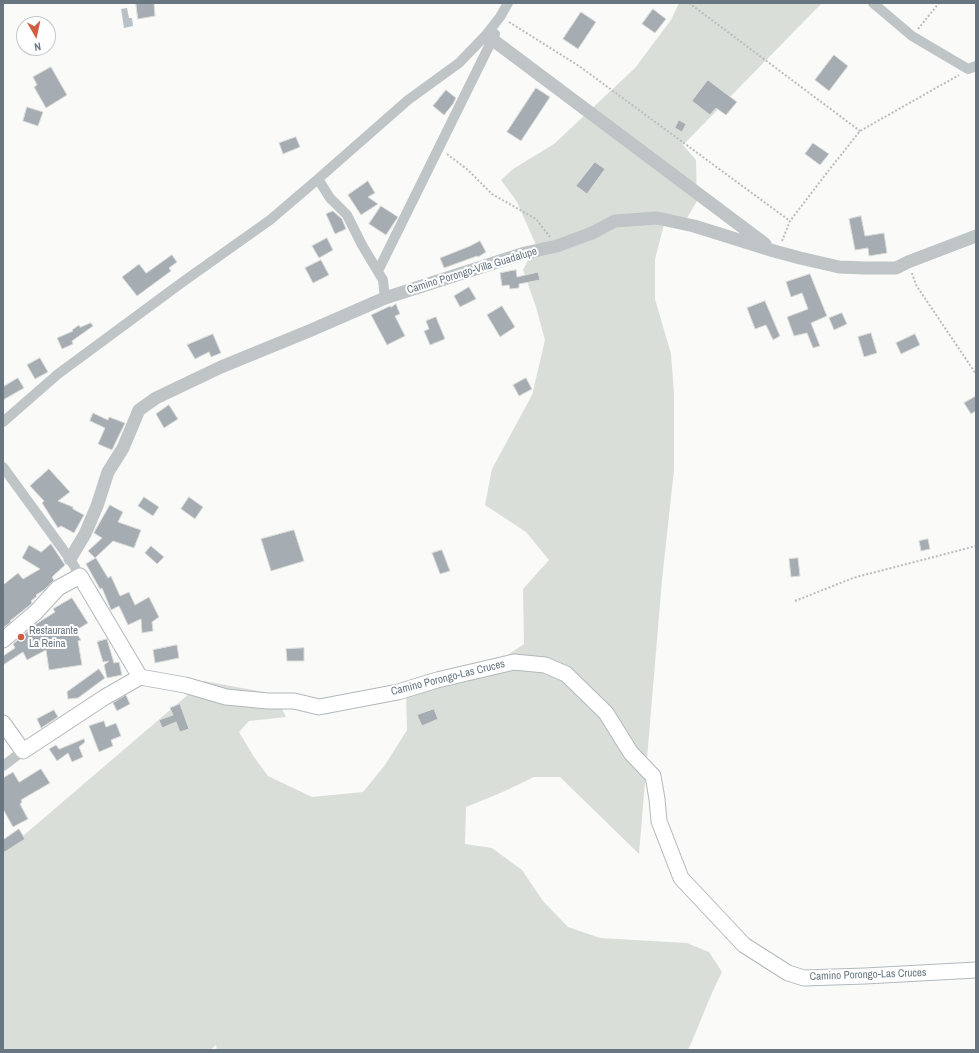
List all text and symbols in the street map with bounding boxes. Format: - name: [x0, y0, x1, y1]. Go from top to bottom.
- north arrow: [16, 16, 56, 56]
- text: N: [33, 39, 42, 54]
- street label: Camino Porongo-Villa Guadalupe: [405, 245, 539, 297]
- place label: Restaurante La Reina: [29, 624, 78, 650]
- marker: Restaurante La Reina: [16, 632, 26, 642]
- street label: Camino Porongo-Las Cruces: [390, 657, 506, 699]
- street label: Camino Porongo-Las Cruces: [809, 966, 927, 984]

